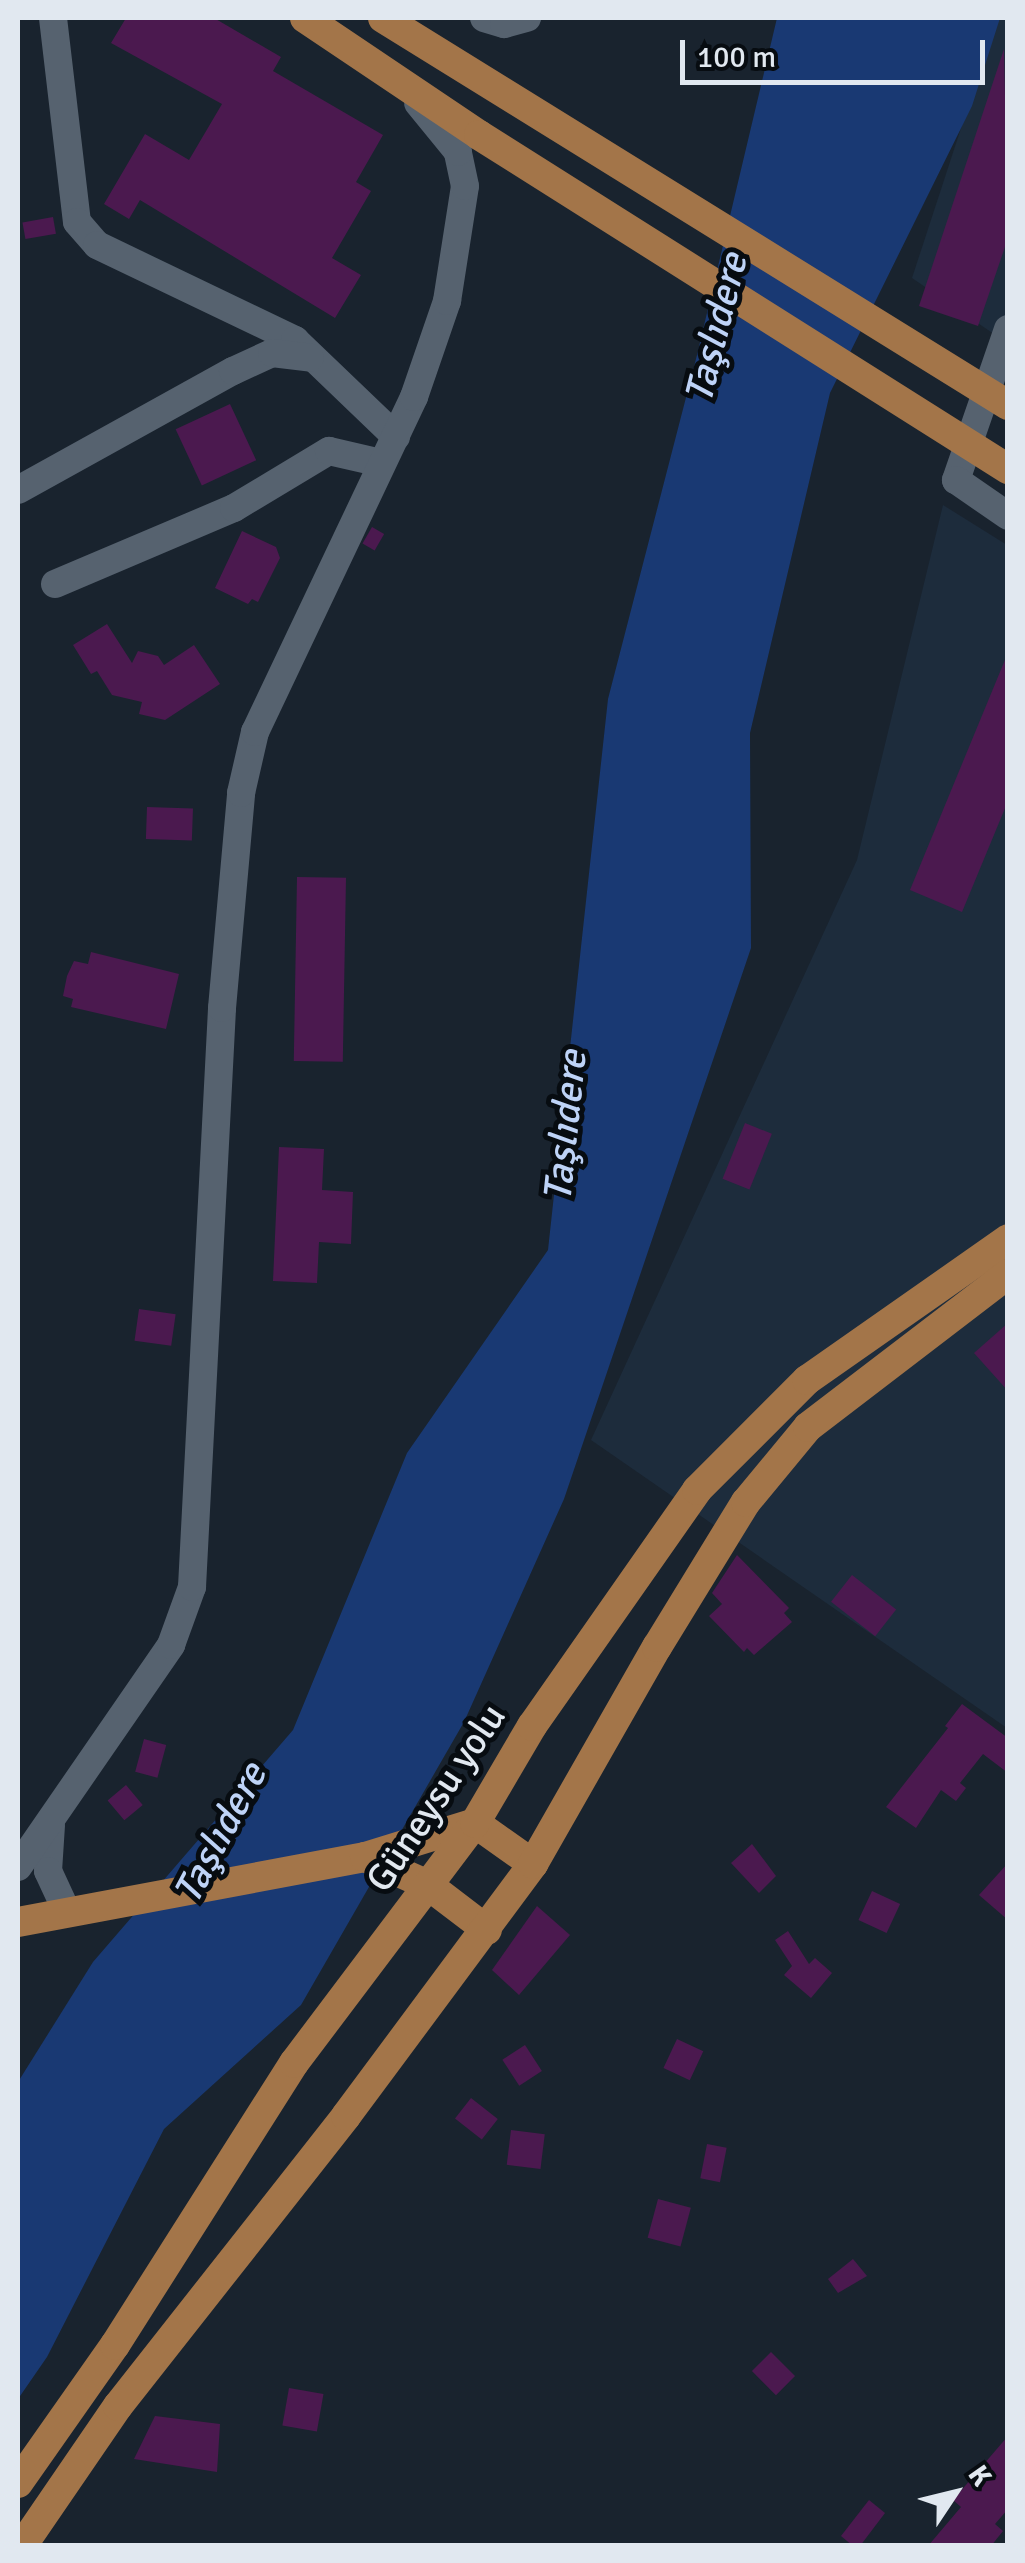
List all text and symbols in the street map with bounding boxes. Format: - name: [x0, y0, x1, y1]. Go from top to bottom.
- scale bar: [685, 20, 990, 82]
- text: 100 m: [697, 39, 776, 76]
- water label: Taşlıdere: [674, 248, 758, 408]
- water label: Taşlıdere: [533, 1048, 597, 1204]
- street label: Güneysu yolu: [357, 1695, 515, 1901]
- water label: Taşlıdere: [163, 1755, 277, 1911]
- north arrow: [905, 2443, 1005, 2543]
- text: K: [961, 2459, 998, 2493]

